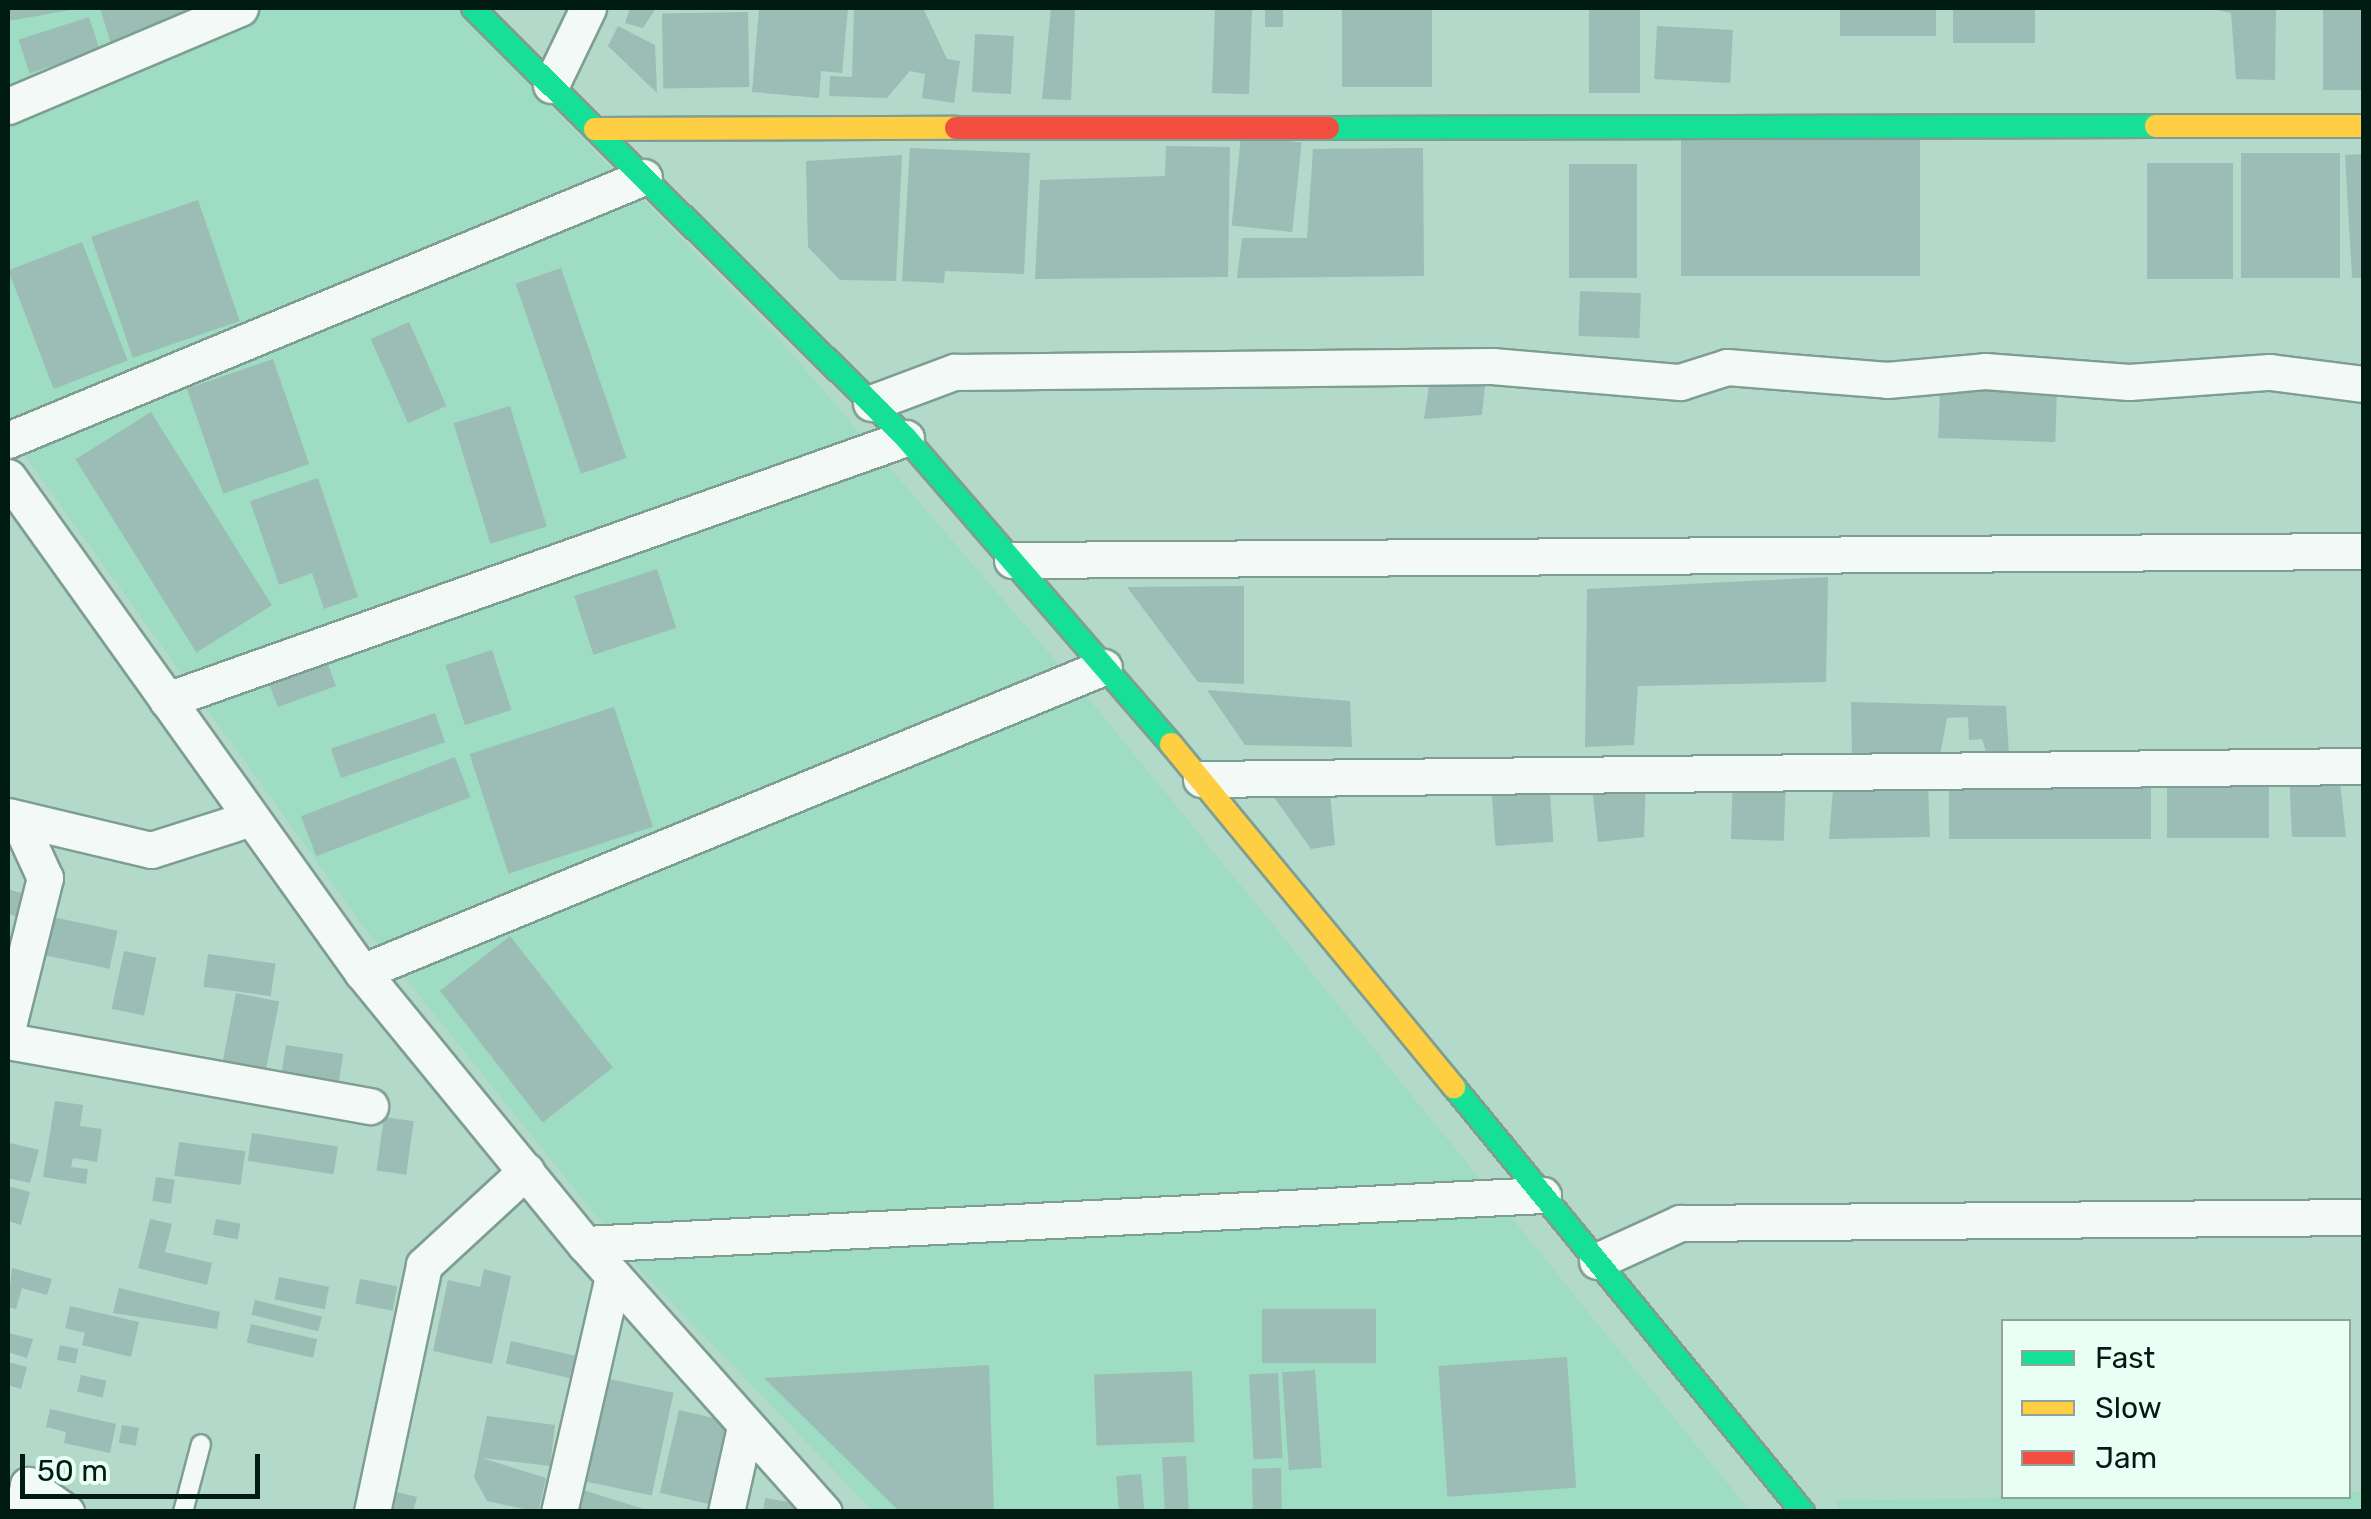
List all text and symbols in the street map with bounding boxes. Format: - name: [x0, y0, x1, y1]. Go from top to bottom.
- legend: [2001, 1319, 2351, 1499]
- text: Fast: [2095, 1340, 2155, 1376]
- text: Slow: [2095, 1390, 2162, 1426]
- scale bar: [25, 1434, 265, 1496]
- text: Jam: [2095, 1440, 2157, 1476]
- text: 50 m: [37, 1453, 108, 1489]

